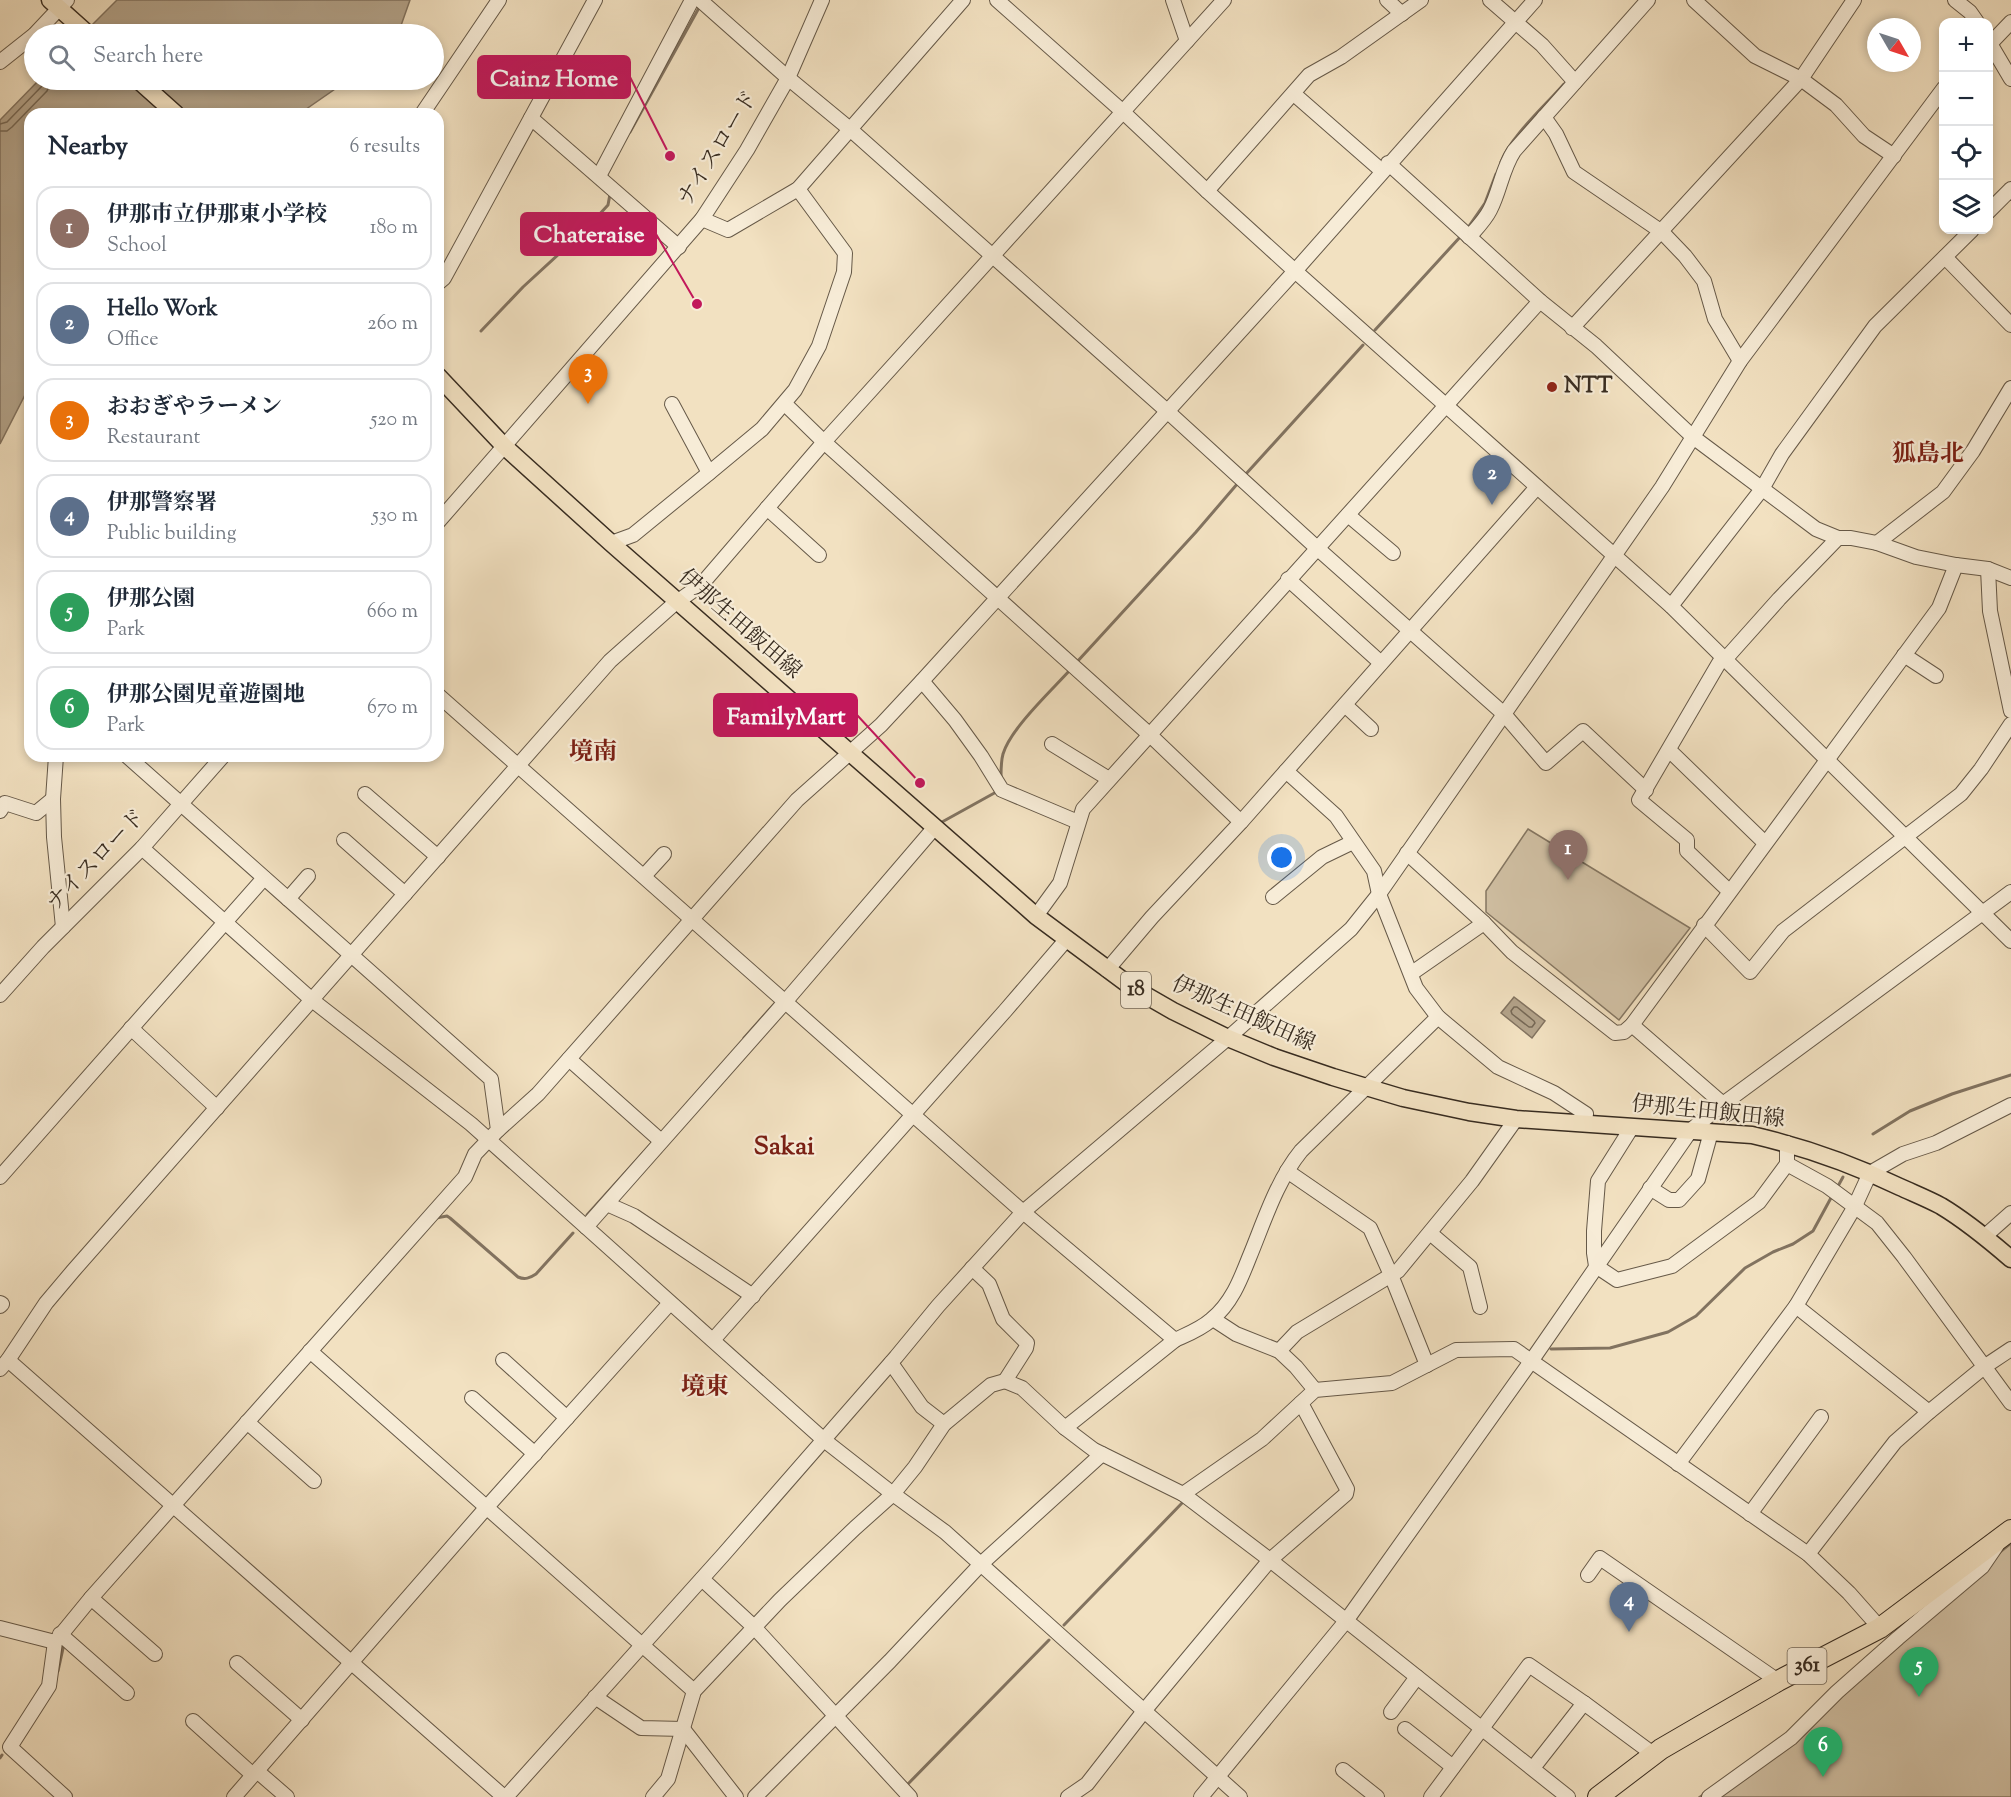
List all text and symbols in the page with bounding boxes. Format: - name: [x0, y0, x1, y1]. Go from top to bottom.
- north arrow: [1867, 18, 1921, 72]
- map controls: [1939, 18, 1993, 234]
- button: +: [1939, 18, 1993, 72]
- search box: [24, 24, 444, 90]
- icon: search: [45, 41, 78, 74]
- text: Search here: [93, 41, 203, 73]
- callout: Cainz Home: [478, 56, 630, 98]
- text: Cainz Home: [490, 63, 618, 97]
- button: −: [1939, 72, 1993, 126]
- street label: ナイスロード: [671, 85, 767, 213]
- button: locate: [1939, 126, 1993, 180]
- text: Nearby: [48, 129, 128, 166]
- text: 6 results: [350, 133, 420, 162]
- button: layers: [1939, 180, 1993, 234]
- text: 伊那市立伊那東小学校: [107, 200, 327, 232]
- callout: Chateraise: [521, 213, 656, 255]
- text: 1: [66, 214, 73, 243]
- text: 180 m: [370, 214, 418, 243]
- text: Chateraise: [533, 219, 645, 253]
- text: School: [107, 232, 167, 261]
- text: Hello Work: [107, 294, 218, 326]
- text: 2: [65, 310, 74, 339]
- text: 260 m: [367, 310, 418, 339]
- text: Office: [107, 326, 159, 355]
- pin: 3: [568, 354, 608, 404]
- place label: NTT: [1564, 371, 1613, 403]
- marker: NTT: [1545, 380, 1559, 394]
- text: おおぎやラーメン: [107, 392, 282, 424]
- text: 3: [65, 406, 74, 435]
- text: 520 m: [370, 406, 418, 435]
- text: Restaurant: [107, 424, 200, 453]
- district label: 狐島北: [1892, 438, 1964, 472]
- pin: 2: [1472, 456, 1512, 505]
- text: 伊那警察署: [107, 488, 217, 520]
- text: 4: [64, 502, 75, 531]
- text: 530 m: [372, 502, 418, 531]
- text: Public building: [107, 520, 237, 549]
- street label: 伊那生田飯田線: [670, 562, 808, 688]
- text: 伊那公園: [107, 584, 195, 616]
- text: 5: [66, 598, 73, 627]
- text: 660 m: [367, 598, 418, 627]
- text: Park: [107, 616, 145, 645]
- text: 伊那公園児童遊園地: [107, 680, 305, 712]
- text: 6: [65, 694, 74, 723]
- text: 670 m: [367, 694, 418, 723]
- callout: FamilyMart: [714, 694, 857, 736]
- text: FamilyMart: [727, 701, 846, 735]
- text: Park: [107, 712, 145, 741]
- district label: 境南: [569, 736, 617, 770]
- street label: ナイスロード: [40, 803, 154, 919]
- pin: 1: [1548, 830, 1588, 880]
- your location: [1267, 843, 1296, 872]
- street label: 伊那生田飯田線: [1166, 969, 1320, 1061]
- road number: 18: [1121, 972, 1151, 1008]
- street label: 伊那生田飯田線: [1630, 1089, 1786, 1137]
- district label: Sakai: [753, 1129, 815, 1166]
- district label: 境東: [681, 1371, 729, 1405]
- pin: 4: [1610, 1582, 1648, 1632]
- road number: 361: [1788, 1648, 1826, 1684]
- pin: 5: [1900, 1648, 1938, 1697]
- pin: 6: [1804, 1728, 1842, 1777]

